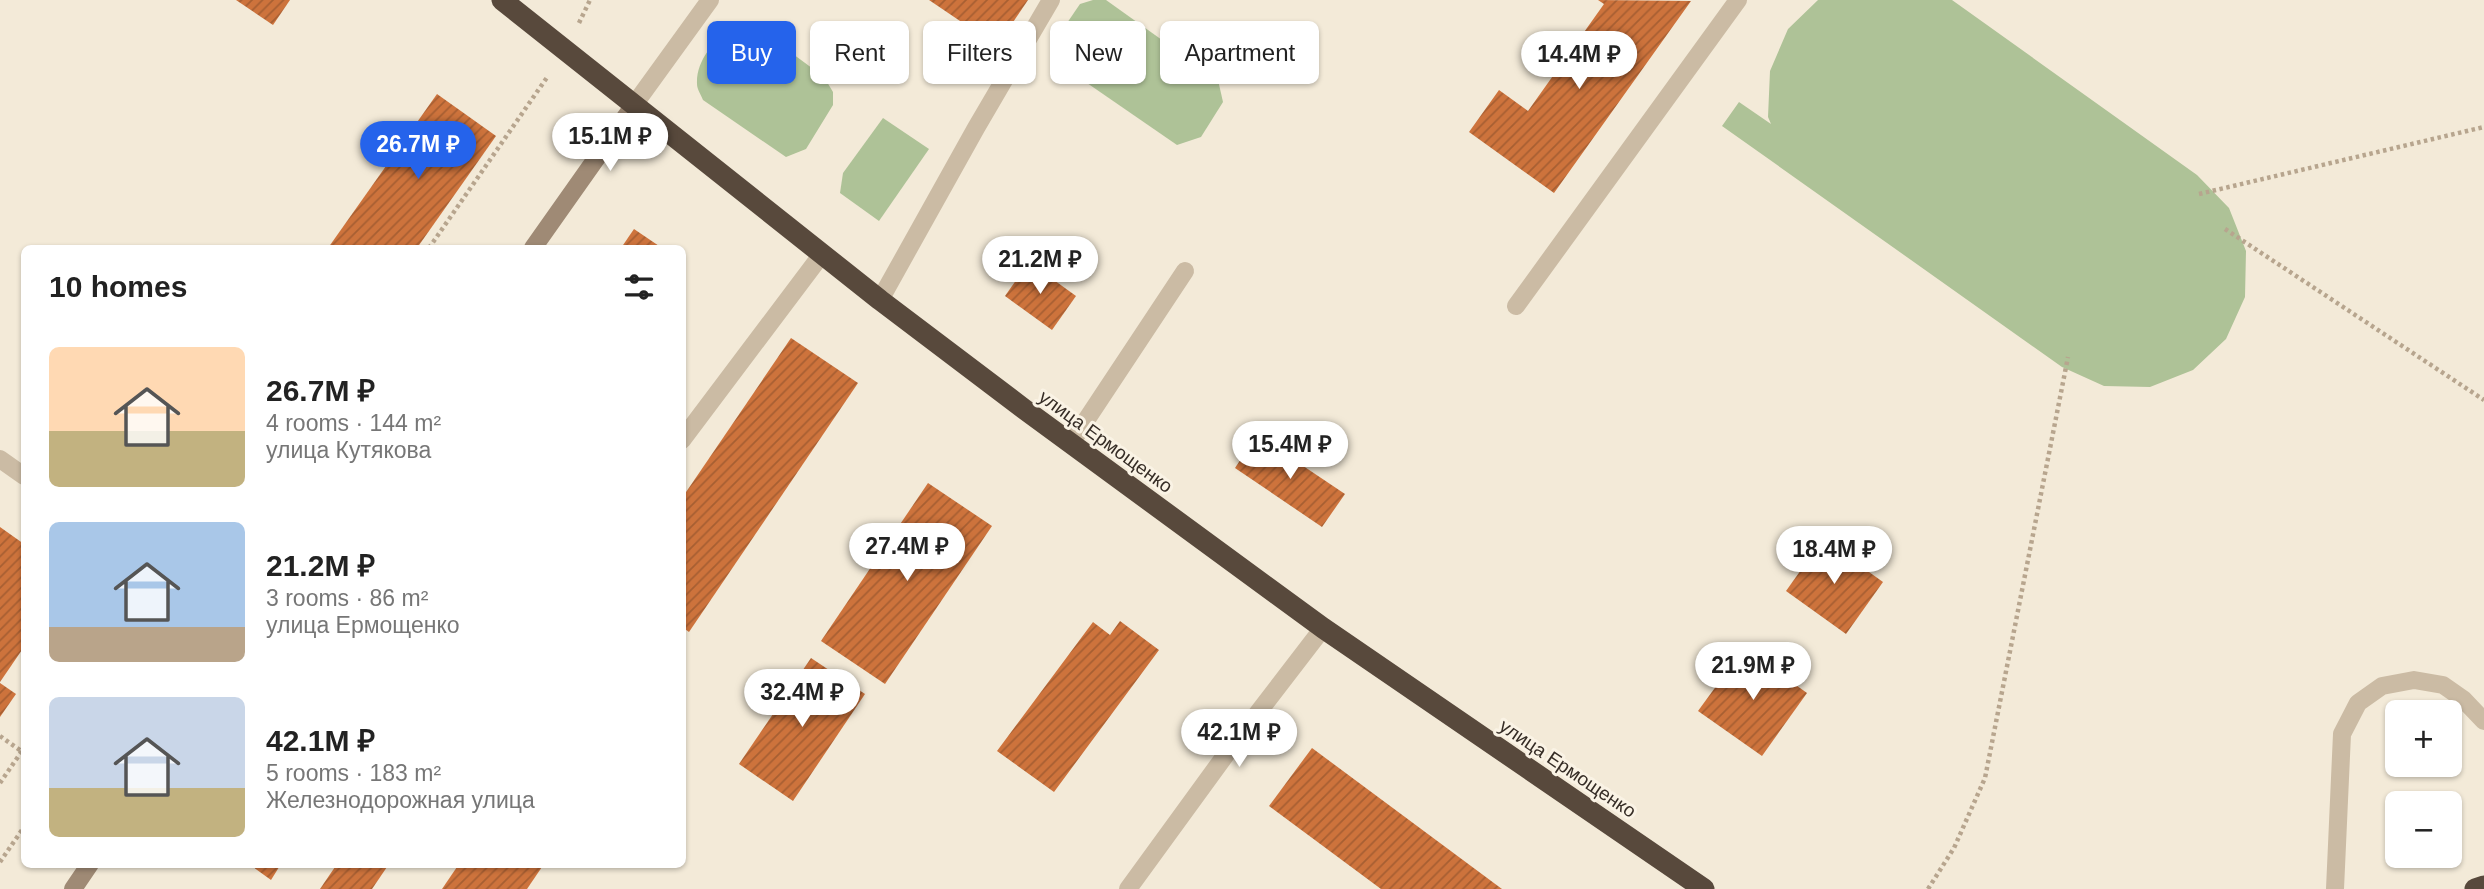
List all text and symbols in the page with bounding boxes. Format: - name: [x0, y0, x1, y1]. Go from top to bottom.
- chip: Buy: [707, 21, 796, 84]
- chip: Rent: [810, 21, 909, 84]
- chip: Filters: [923, 21, 1036, 84]
- chip: New: [1050, 21, 1146, 84]
- chip: Apartment: [1160, 21, 1319, 84]
- pin: 14.4M ₽: [1514, 32, 1644, 91]
- text: 14.4M ₽: [1537, 41, 1621, 67]
- pin: 15.1M ₽: [545, 114, 675, 173]
- pin: 26.7M ₽: [353, 122, 483, 181]
- text: 15.1M ₽: [568, 123, 652, 149]
- text: 26.7M ₽: [376, 131, 460, 157]
- pin: 21.2M ₽: [975, 236, 1105, 296]
- text: 21.2M ₽: [998, 246, 1082, 272]
- icon: filters: [620, 268, 658, 306]
- text: 10 homes: [49, 270, 187, 303]
- text: 26.7M ₽: [266, 374, 375, 407]
- icon: home: [105, 375, 189, 459]
- street label: улица Ермощенко: [1035, 386, 1177, 497]
- text: 4 rooms · 144 m²: [266, 410, 441, 436]
- pin: 15.4M ₽: [1225, 421, 1355, 481]
- text: 15.4M ₽: [1248, 431, 1332, 457]
- text: улица Кутякова: [266, 437, 431, 463]
- pin: 27.4M ₽: [842, 524, 972, 583]
- pin: 18.4M ₽: [1769, 526, 1899, 586]
- text: 27.4M ₽: [865, 533, 949, 559]
- text: 18.4M ₽: [1792, 536, 1876, 562]
- text: 21.2M ₽: [266, 549, 375, 582]
- icon: home: [105, 550, 189, 634]
- text: 3 rooms · 86 m²: [266, 585, 428, 611]
- text: улица Ермощенко: [266, 612, 460, 638]
- pin: 21.9M ₽: [1688, 642, 1818, 702]
- text: 21.9M ₽: [1711, 652, 1795, 678]
- pin: 32.4M ₽: [737, 670, 867, 729]
- text: 32.4M ₽: [760, 679, 844, 705]
- map controls: [2385, 700, 2462, 868]
- button: +: [2385, 700, 2462, 777]
- pin: 42.1M ₽: [1174, 710, 1304, 769]
- street label: улица Ермощенко: [1496, 715, 1640, 822]
- text: 42.1M ₽: [1197, 719, 1281, 745]
- text: 42.1M ₽: [266, 724, 375, 757]
- icon: home: [105, 725, 189, 809]
- text: 5 rooms · 183 m²: [266, 760, 441, 786]
- text: Железнодорожная улица: [266, 787, 535, 813]
- button: −: [2385, 791, 2462, 868]

